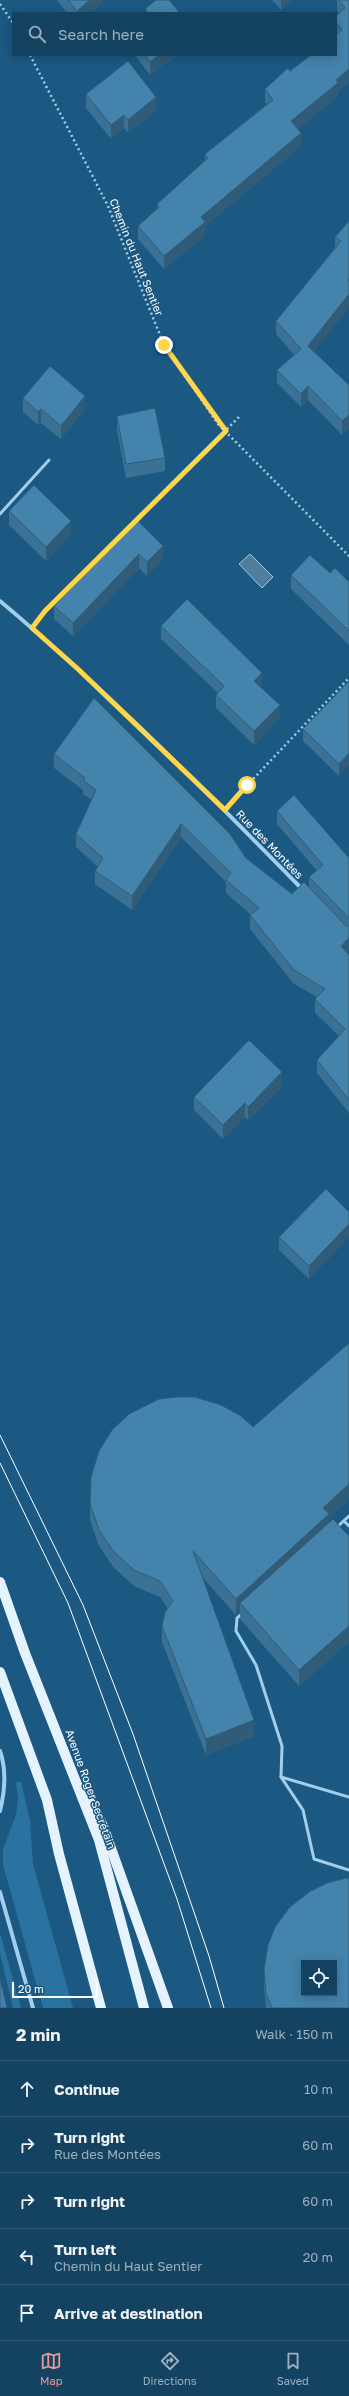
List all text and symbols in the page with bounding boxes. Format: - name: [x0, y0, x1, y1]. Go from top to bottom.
- search box: [12, 12, 337, 56]
- icon: search: [26, 23, 48, 45]
- text: Search here: [58, 25, 144, 43]
- street label: Chemin du Haut Sentier: [107, 196, 167, 318]
- route end: [155, 336, 173, 354]
- route start: [238, 776, 256, 794]
- street label: Rue des Montées: [234, 807, 306, 881]
- street label: Avenue Roger Secrétain: [63, 1728, 119, 1850]
- map controls: [301, 1960, 337, 1996]
- button: locate: [301, 1960, 337, 1996]
- scale bar: [12, 1980, 98, 1999]
- text: 20 m: [18, 1982, 44, 1995]
- text: 2 min: [16, 2024, 60, 2045]
- text: Walk · 150 m: [255, 2026, 333, 2042]
- icon: ahead: [16, 2078, 38, 2100]
- text: Continue: [54, 2080, 120, 2098]
- text: 10 m: [304, 2081, 333, 2097]
- text: Turn right: [54, 2128, 125, 2146]
- icon: right: [16, 2134, 38, 2156]
- text: 60 m: [302, 2137, 333, 2153]
- text: Rue des Montées: [54, 2146, 161, 2162]
- icon: right: [16, 2190, 38, 2212]
- text: Turn right: [54, 2192, 125, 2210]
- text: 60 m: [302, 2193, 333, 2209]
- text: Turn left: [54, 2240, 116, 2258]
- icon: left: [16, 2246, 38, 2268]
- text: 20 m: [303, 2249, 333, 2265]
- text: Chemin du Haut Sentier: [54, 2258, 202, 2274]
- icon: arrive: [16, 2302, 38, 2324]
- text: Arrive at destination: [54, 2304, 203, 2322]
- tab: Map: [40, 2350, 63, 2387]
- tab: Directions: [143, 2350, 197, 2387]
- tab: Saved: [277, 2350, 309, 2387]

